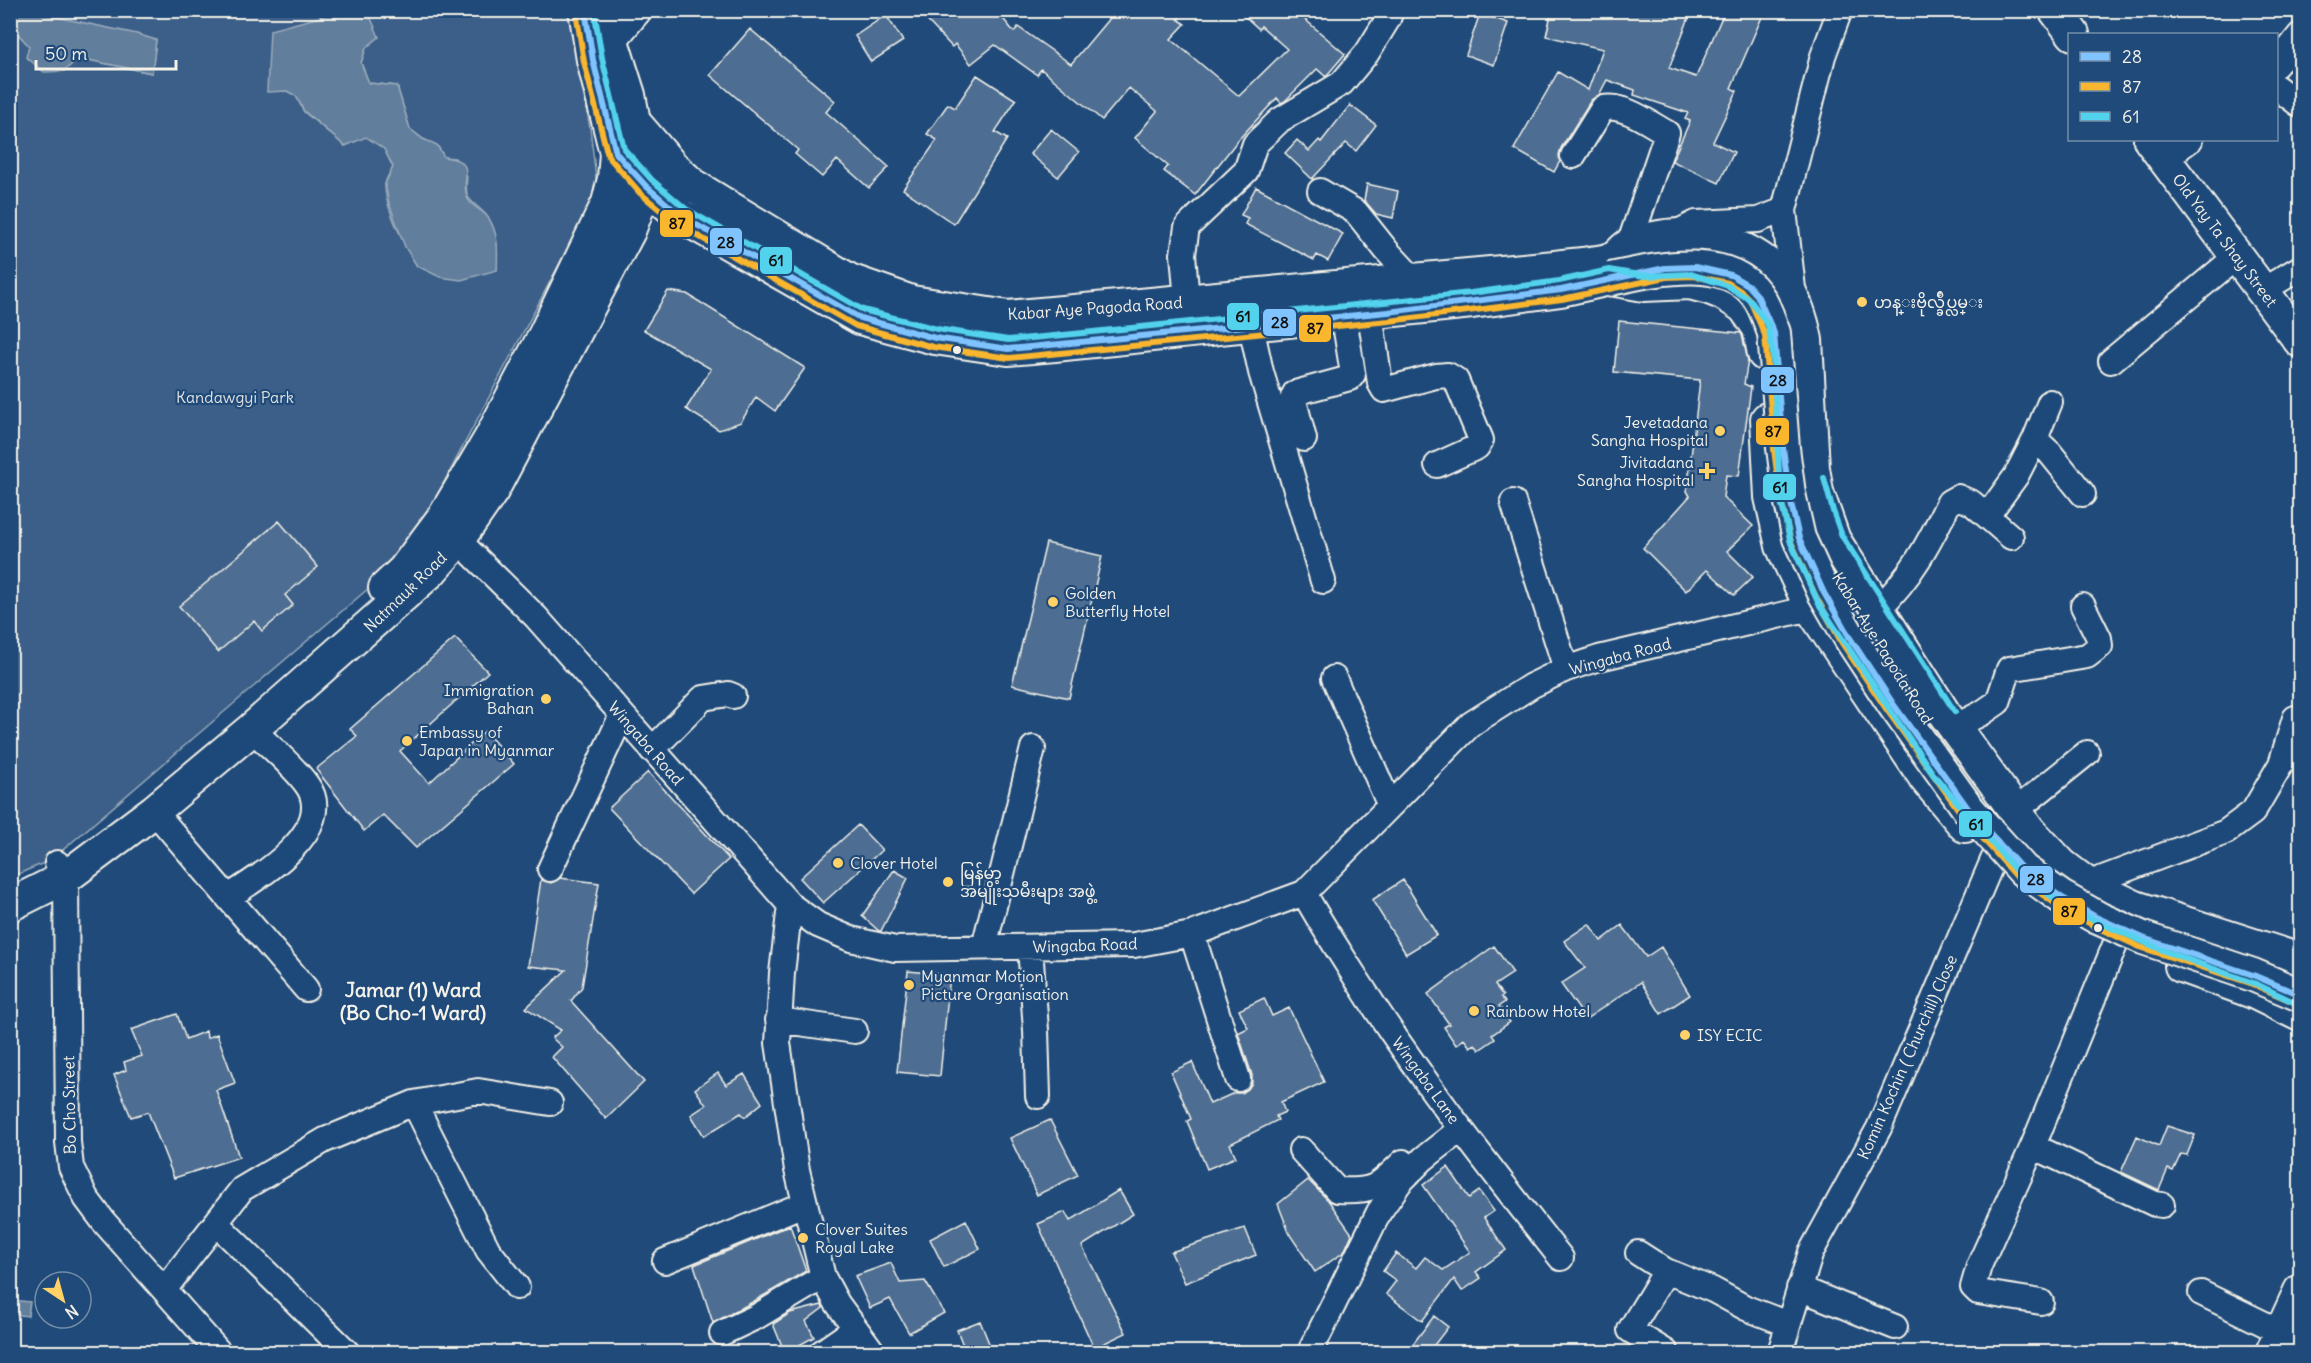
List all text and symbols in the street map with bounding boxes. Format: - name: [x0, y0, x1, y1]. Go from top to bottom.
- scale bar: [36, 33, 176, 71]
- legend: [2068, 33, 2278, 141]
- text: 50 m: [45, 42, 87, 65]
- text: 28: [2122, 45, 2142, 68]
- text: 87: [2122, 75, 2141, 98]
- text: 61: [2122, 105, 2140, 128]
- street label: Old Yay Ta Shay Street: [2168, 169, 2282, 311]
- line badge: 87: [659, 209, 694, 238]
- text: 87: [668, 213, 686, 233]
- line badge: 28: [709, 227, 743, 256]
- text: 28: [717, 232, 735, 252]
- line badge: 61: [759, 246, 793, 275]
- text: 61: [768, 250, 784, 270]
- place label: ဟန္းဗိုလ္ခ်ဳပ္လမ္း: [1874, 291, 1983, 317]
- street label: Kabar Aye Pagoda Road: [1007, 292, 1183, 324]
- marker: ဟန္းဗိုလ္ခ်ဳပ္လမ္း: [1855, 295, 1869, 309]
- line badge: 61: [1226, 302, 1260, 331]
- text: 61: [1235, 306, 1251, 326]
- line badge: 28: [1262, 308, 1297, 337]
- text: 28: [1271, 312, 1289, 332]
- line badge: 87: [1298, 314, 1332, 343]
- text: 87: [1306, 318, 1324, 338]
- unlabelled marker: [951, 344, 963, 356]
- line badge: 28: [1760, 366, 1795, 394]
- text: 28: [1769, 370, 1787, 390]
- park label: Kandawgyi Park: [176, 387, 294, 407]
- place label: Jevetadana Sangha Hospital: [1591, 412, 1708, 450]
- line badge: 87: [1755, 417, 1790, 446]
- text: 87: [1764, 421, 1782, 441]
- marker: Jevetadana Sangha Hospital: [1713, 424, 1727, 438]
- place label: Jivitadana Sangha Hospital: [1577, 452, 1694, 490]
- marker: Jivitadana Sangha Hospital: [1698, 462, 1716, 480]
- line badge: 61: [1762, 473, 1797, 501]
- text: 61: [1772, 477, 1788, 497]
- street label: Natmauk Road: [359, 548, 451, 636]
- street label: Kabar Aye Pagoda Road: [1828, 568, 1938, 728]
- place label: Golden Butterfly Hotel: [1065, 583, 1170, 621]
- marker: Golden Butterfly Hotel: [1046, 595, 1060, 609]
- street label: Wingaba Road: [1567, 633, 1673, 679]
- place label: Immigration Bahan: [444, 680, 534, 718]
- marker: Immigration Bahan: [539, 692, 553, 706]
- street label: Wingaba Road: [604, 697, 688, 789]
- place label: Embassy of Japan in Myanmar: [419, 722, 555, 760]
- marker: Embassy of Japan in Myanmar: [400, 734, 414, 748]
- line badge: 61: [1958, 810, 1993, 838]
- text: 61: [1968, 814, 1984, 834]
- place label: Clover Hotel: [850, 853, 938, 873]
- marker: Clover Hotel: [831, 856, 845, 870]
- place label: မြန်မာ့ အမျိုးသမီးများ အဖွဲ့: [960, 862, 1098, 905]
- line badge: 28: [2019, 865, 2054, 894]
- text: 28: [2027, 869, 2045, 889]
- marker: မြန်မာ့ အမျိုးသမီးများ အဖွဲ့: [941, 875, 955, 889]
- line badge: 87: [2052, 897, 2086, 926]
- text: 87: [2060, 901, 2078, 921]
- unlabelled marker: [2092, 922, 2104, 934]
- street label: Wingaba Road: [1032, 933, 1138, 957]
- street label: Komin Kochin ( Churchill) Close: [1853, 952, 1961, 1162]
- place label: Myanmar Motion Picture Organisation: [921, 966, 1069, 1004]
- district label: Jamar (1) Ward (Bo Cho-1 Ward): [340, 977, 486, 1025]
- marker: Myanmar Motion Picture Organisation: [902, 978, 916, 992]
- place label: Rainbow Hotel: [1486, 1001, 1590, 1021]
- marker: Rainbow Hotel: [1467, 1004, 1481, 1018]
- place label: ISY ECIC: [1697, 1025, 1762, 1045]
- marker: ISY ECIC: [1678, 1028, 1692, 1042]
- street label: Wingaba Lane: [1388, 1033, 1464, 1127]
- street label: Bo Cho Street: [58, 1055, 80, 1154]
- place label: Clover Suites Royal Lake: [815, 1219, 908, 1257]
- marker: Clover Suites Royal Lake: [796, 1231, 810, 1245]
- north arrow: [33, 1270, 93, 1330]
- text: N: [61, 1301, 82, 1323]

